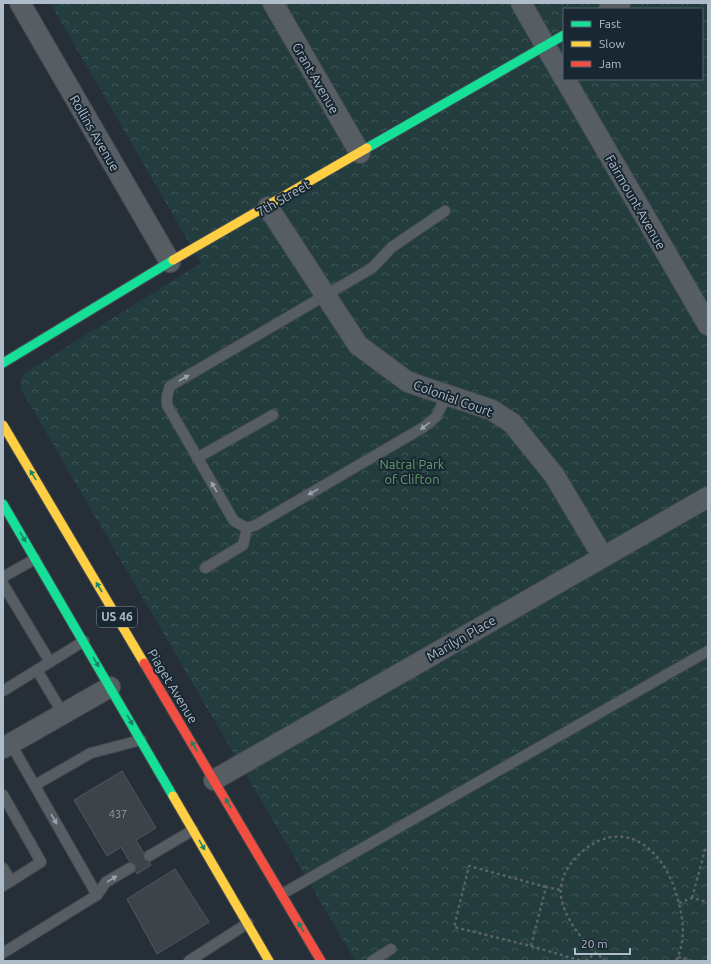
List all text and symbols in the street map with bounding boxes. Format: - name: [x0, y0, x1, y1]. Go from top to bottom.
- legend: [563, 8, 703, 80]
- text: Fast: [599, 17, 621, 30]
- text: Slow: [599, 37, 625, 50]
- street label: Grant Avenue: [290, 40, 342, 116]
- text: Jam: [599, 57, 621, 70]
- street label: Rollins Avenue: [68, 92, 122, 174]
- street label: Fairmount Avenue: [603, 152, 669, 252]
- street label: 7th Street: [254, 177, 312, 219]
- one-way arrow: [178, 375, 190, 382]
- street label: Colonial Court: [411, 377, 495, 419]
- one-way arrow: [420, 422, 430, 430]
- park label: Natral Park of Clifton: [380, 457, 445, 486]
- one-way arrow: [29, 469, 36, 481]
- one-way arrow: [210, 482, 218, 492]
- one-way arrow: [308, 488, 318, 496]
- one-way arrow: [19, 531, 26, 543]
- one-way arrow: [96, 581, 103, 592]
- road number: US 46: [97, 607, 137, 627]
- street label: Marilyn Place: [424, 613, 498, 663]
- street label: Piaget Avenue: [145, 646, 201, 726]
- one-way arrow: [92, 656, 99, 668]
- one-way arrow: [126, 714, 133, 726]
- one-way arrow: [191, 740, 198, 752]
- one-way arrow: [224, 797, 231, 809]
- house number: 437: [109, 808, 127, 820]
- one-way arrow: [51, 813, 58, 825]
- one-way arrow: [198, 839, 205, 851]
- one-way arrow: [106, 875, 117, 883]
- one-way arrow: [298, 921, 305, 933]
- scale bar: [575, 930, 630, 956]
- text: 20 m: [581, 937, 608, 950]

